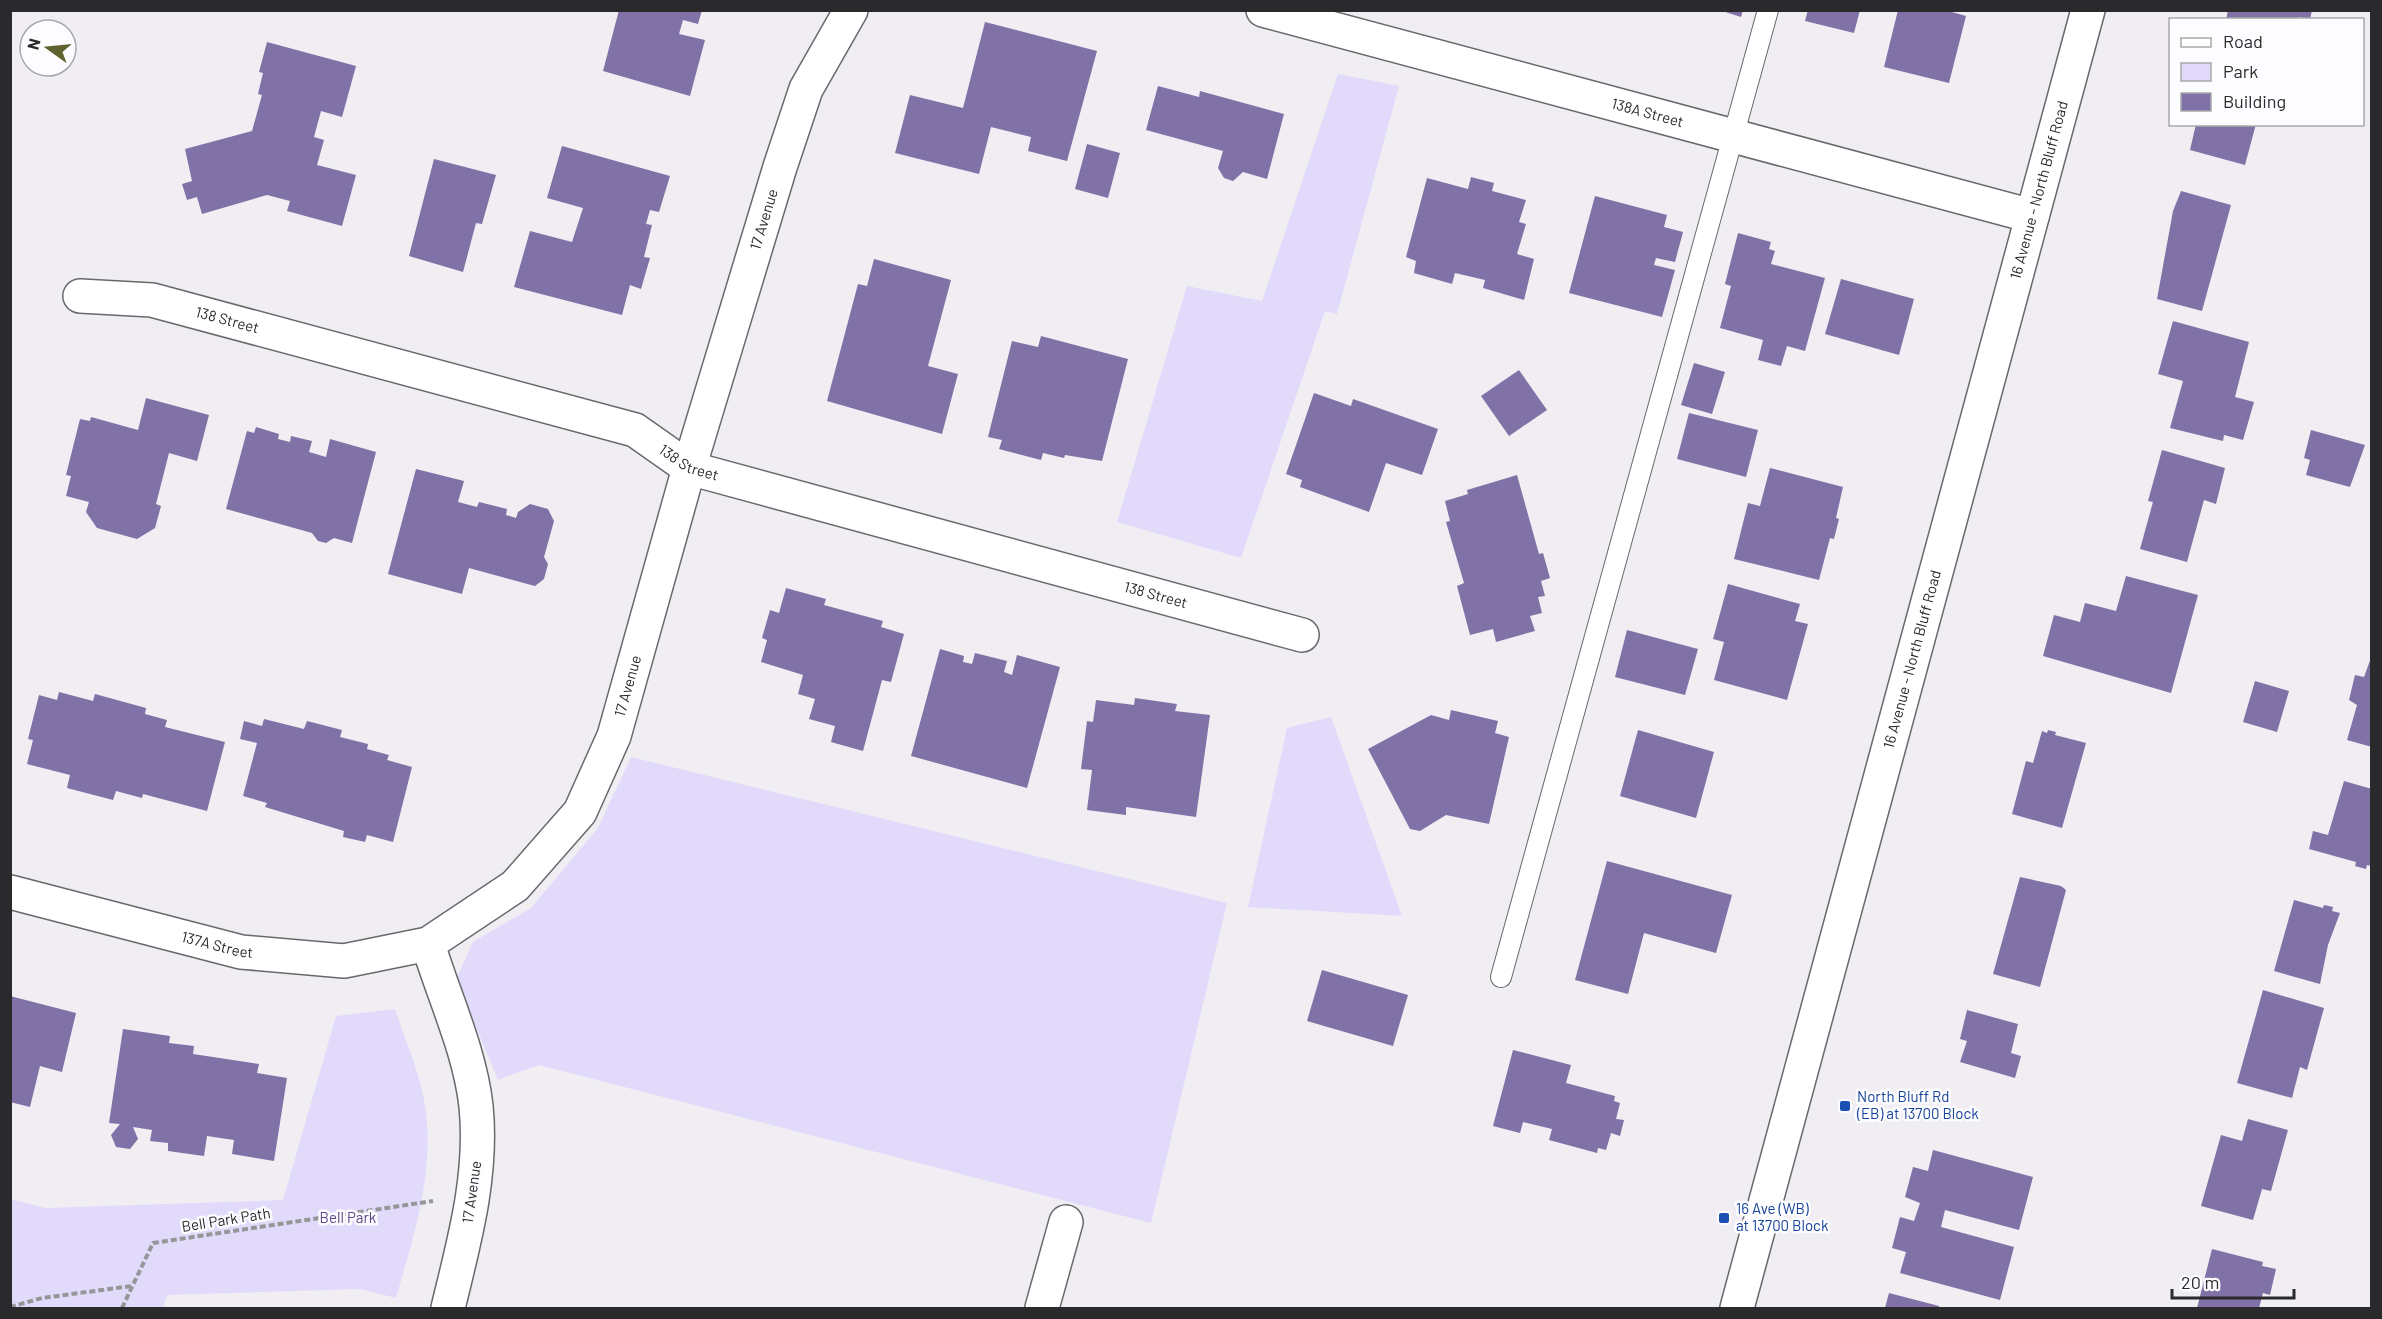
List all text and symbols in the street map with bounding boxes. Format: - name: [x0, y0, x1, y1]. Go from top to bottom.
- north arrow: [18, 18, 78, 78]
- legend: [2169, 18, 2364, 126]
- text: Road: [2223, 30, 2263, 52]
- text: N: [22, 36, 44, 52]
- text: Park: [2223, 60, 2258, 82]
- text: Building: [2223, 90, 2286, 112]
- street label: 138A Street: [1610, 94, 1686, 130]
- street label: 16 Avenue - North Bluff Road: [2006, 99, 2071, 281]
- street label: 17 Avenue: [745, 186, 781, 252]
- street label: 138 Street: [194, 302, 261, 336]
- street label: 138 Street: [656, 440, 721, 484]
- street label: 16 Avenue - North Bluff Road: [1879, 568, 1944, 750]
- street label: 138 Street: [1122, 577, 1190, 611]
- street label: 17 Avenue: [610, 653, 644, 719]
- street label: 137A Street: [180, 927, 254, 961]
- place label: North Bluff Rd (EB) at 13700 Block: [1856, 1087, 1979, 1122]
- marker: North Bluff Rd (EB) at 13700 Block: [1838, 1099, 1852, 1113]
- street label: 17 Avenue: [458, 1159, 484, 1224]
- place label: 16 Ave (WB) at 13700 Block: [1736, 1199, 1829, 1234]
- street label: Bell Park Path: [180, 1203, 272, 1235]
- park label: Bell Park: [320, 1208, 377, 1226]
- marker: 16 Ave (WB) at 13700 Block: [1717, 1211, 1731, 1225]
- scale bar: [2172, 1262, 2294, 1300]
- text: 20 m: [2181, 1271, 2219, 1293]

